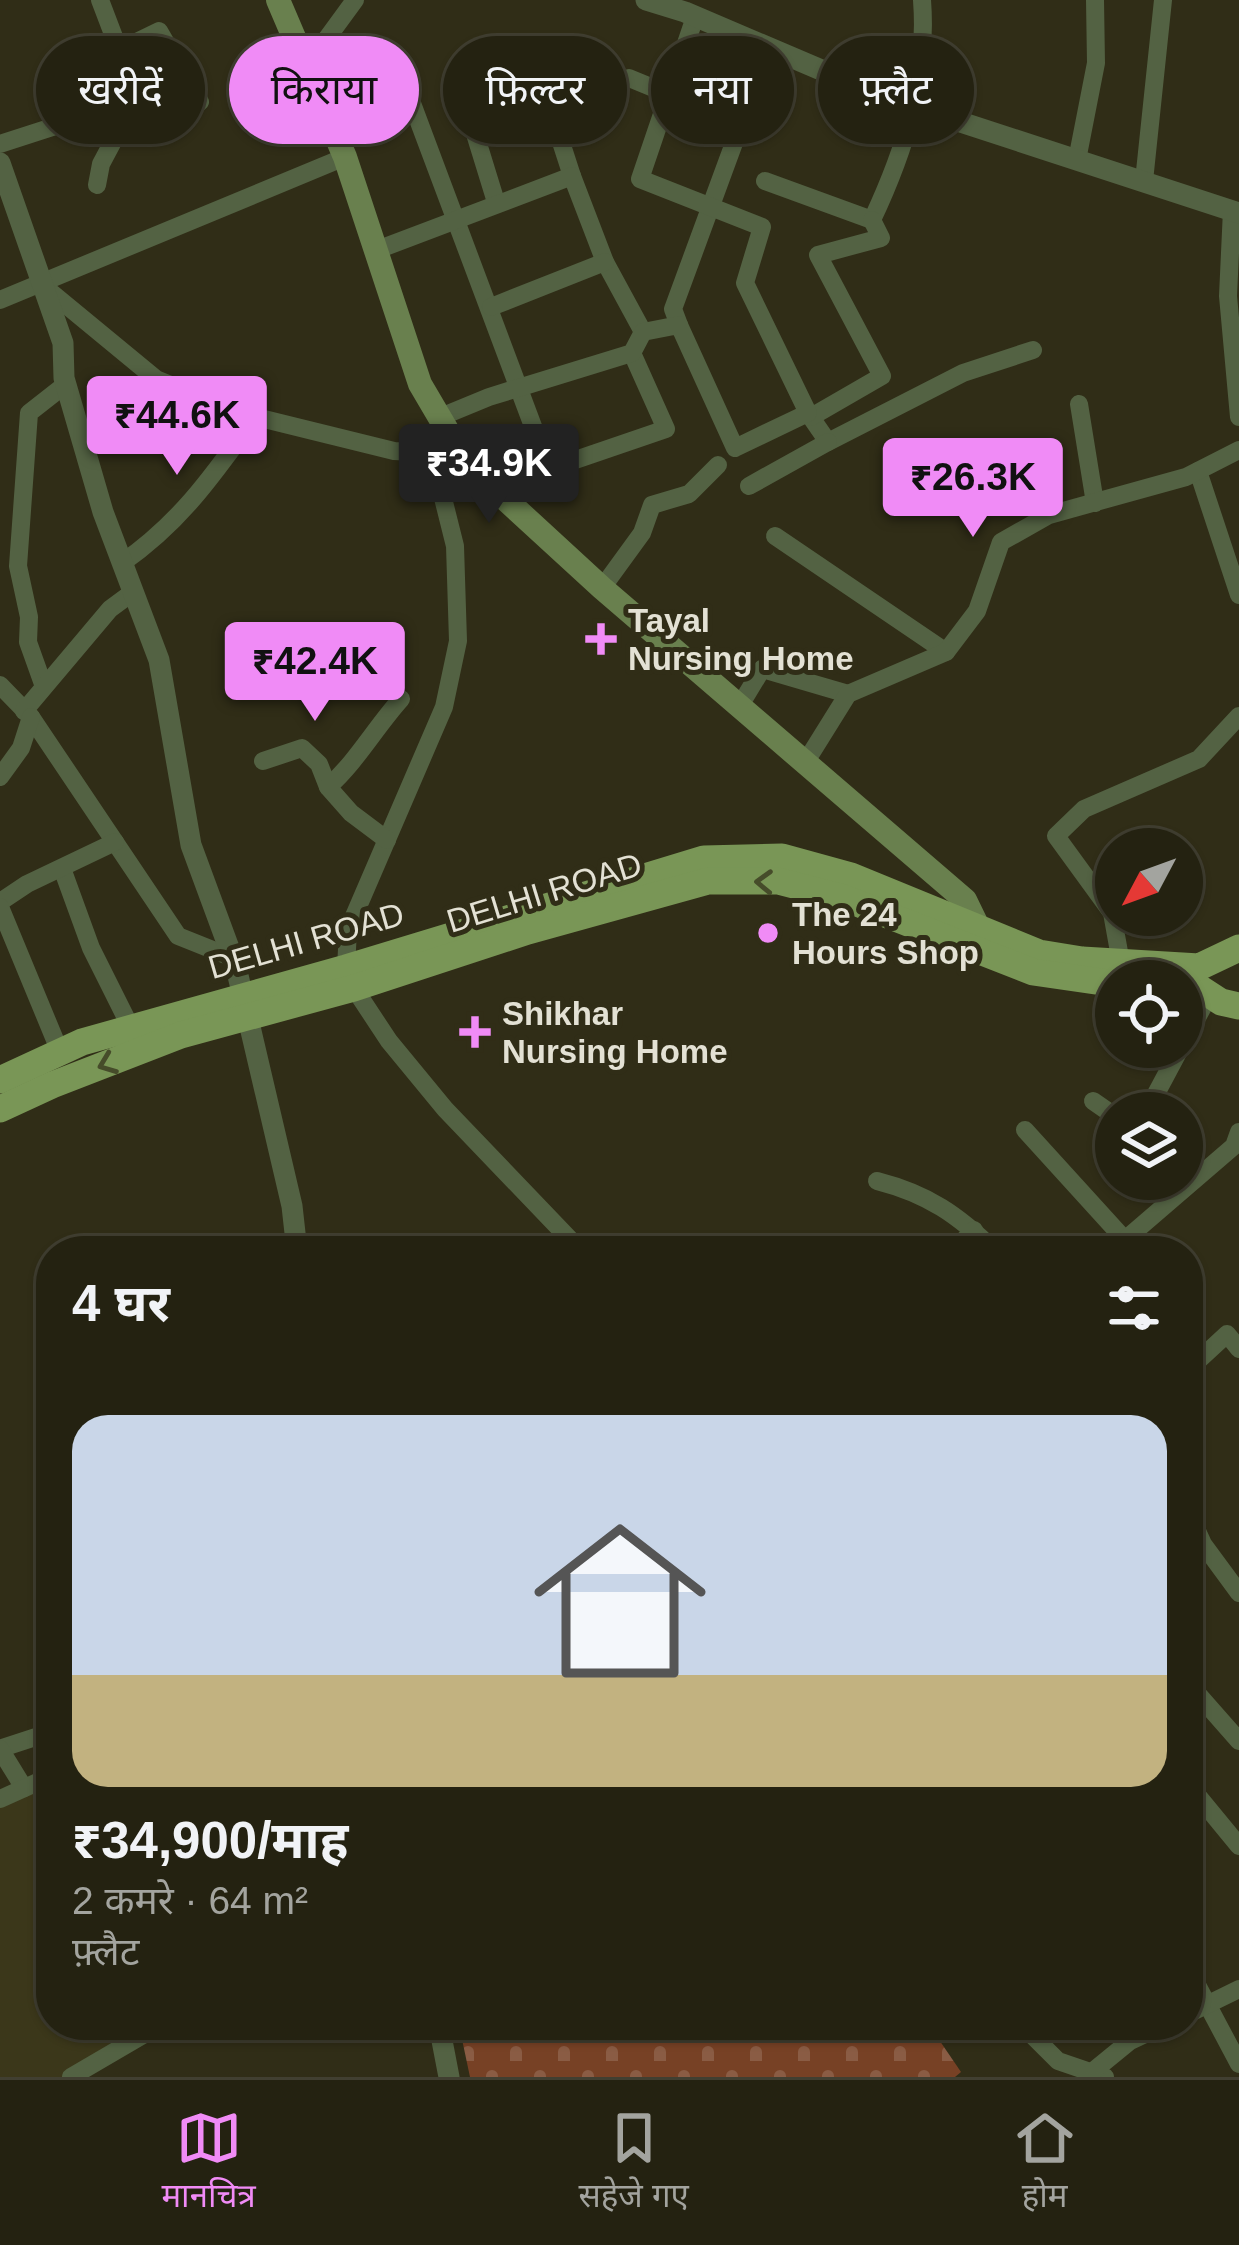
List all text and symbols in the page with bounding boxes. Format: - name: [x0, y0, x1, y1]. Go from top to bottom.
- chip: खरीदें: [36, 36, 205, 144]
- chip: किराया: [229, 36, 419, 144]
- chip: फ़िल्टर: [443, 36, 627, 144]
- chip: नया: [651, 36, 794, 144]
- chip: फ़्लैट: [818, 36, 974, 144]
- pin: ₹44.6K: [79, 376, 275, 478]
- text: ₹44.6K: [114, 393, 240, 436]
- pin: ₹34.9K: [391, 424, 587, 526]
- pin: ₹26.3K: [875, 438, 1071, 540]
- text: ₹34.9K: [426, 441, 552, 484]
- text: ₹26.3K: [910, 455, 1036, 498]
- place label: Tayal Nursing Home: [628, 602, 854, 677]
- pin: ₹42.4K: [217, 622, 413, 724]
- marker: Tayal Nursing Home: [585, 623, 617, 655]
- text: ₹42.4K: [252, 639, 378, 682]
- north arrow: [1095, 828, 1203, 936]
- map controls: [1095, 828, 1203, 1200]
- street label: DELHI ROAD: [442, 845, 646, 940]
- one-way arrow: [754, 869, 773, 895]
- street label: DELHI ROAD: [204, 895, 408, 986]
- place label: The 24 Hours Shop: [792, 896, 979, 971]
- marker: The 24 Hours Shop: [755, 920, 781, 946]
- button: locate: [1095, 960, 1203, 1068]
- place label: Shikhar Nursing Home: [502, 995, 728, 1070]
- marker: Shikhar Nursing Home: [459, 1016, 491, 1048]
- one-way arrow: [98, 1049, 119, 1074]
- button: layers: [1095, 1092, 1203, 1200]
- text: 4 घर: [72, 1275, 170, 1332]
- icon: filters: [1101, 1275, 1167, 1341]
- icon: home: [512, 1493, 728, 1709]
- text: ₹34,900/माह: [72, 1812, 348, 1869]
- text: 2 कमरे · 64 m²: [72, 1879, 308, 1922]
- text: फ़्लैट: [72, 1930, 139, 1973]
- tab: मानचित्र: [161, 2105, 256, 2220]
- tab: सहेजे गए: [579, 2105, 689, 2220]
- tab: होम: [1012, 2105, 1078, 2220]

